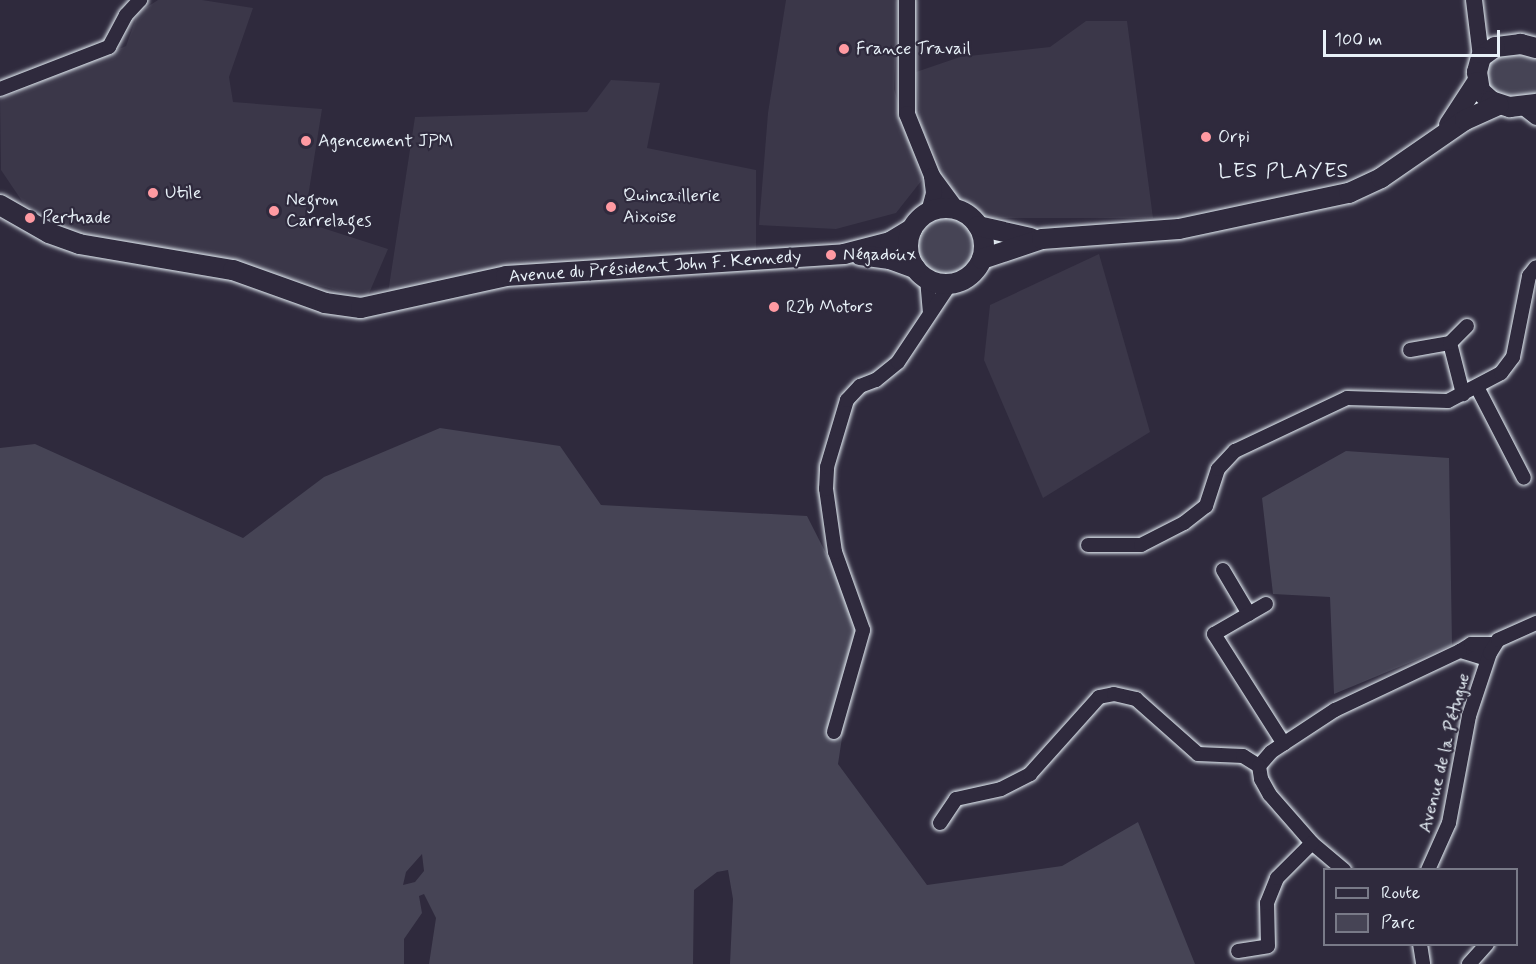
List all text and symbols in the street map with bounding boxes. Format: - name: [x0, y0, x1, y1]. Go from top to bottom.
- scale bar: [1326, 18, 1503, 56]
- text: 100 m: [1334, 28, 1382, 52]
- place label: France Travail: [856, 38, 966, 60]
- marker: France Travail: [837, 42, 851, 56]
- place label: Orpi: [1218, 126, 1250, 148]
- place label: Agencement JPM: [318, 130, 453, 152]
- marker: Orpi: [1199, 130, 1213, 144]
- marker: Agencement JPM: [299, 134, 313, 148]
- district label: LES PLAYES: [1218, 158, 1350, 184]
- place label: Utile: [165, 182, 202, 204]
- marker: Utile: [146, 186, 160, 200]
- place label: Quincaillerie Aixoise: [623, 186, 720, 228]
- place label: Negron Carrelages: [286, 190, 372, 232]
- marker: Quincaillerie Aixoise: [604, 200, 618, 214]
- marker: Negron Carrelages: [267, 204, 281, 218]
- place label: Pertuade: [42, 207, 111, 229]
- marker: Pertuade: [23, 211, 37, 225]
- place label: Négadoux: [843, 244, 916, 266]
- street label: Avenue du Président John F. Kennedy: [504, 246, 806, 288]
- marker: Négadoux: [824, 248, 838, 262]
- place label: R2b Motors: [786, 296, 871, 318]
- marker: R2b Motors: [767, 300, 781, 314]
- street label: Avenue de la Pétugue: [1415, 672, 1475, 834]
- legend: [1323, 868, 1518, 946]
- text: Route: [1381, 881, 1420, 905]
- text: Parc: [1381, 911, 1415, 935]

